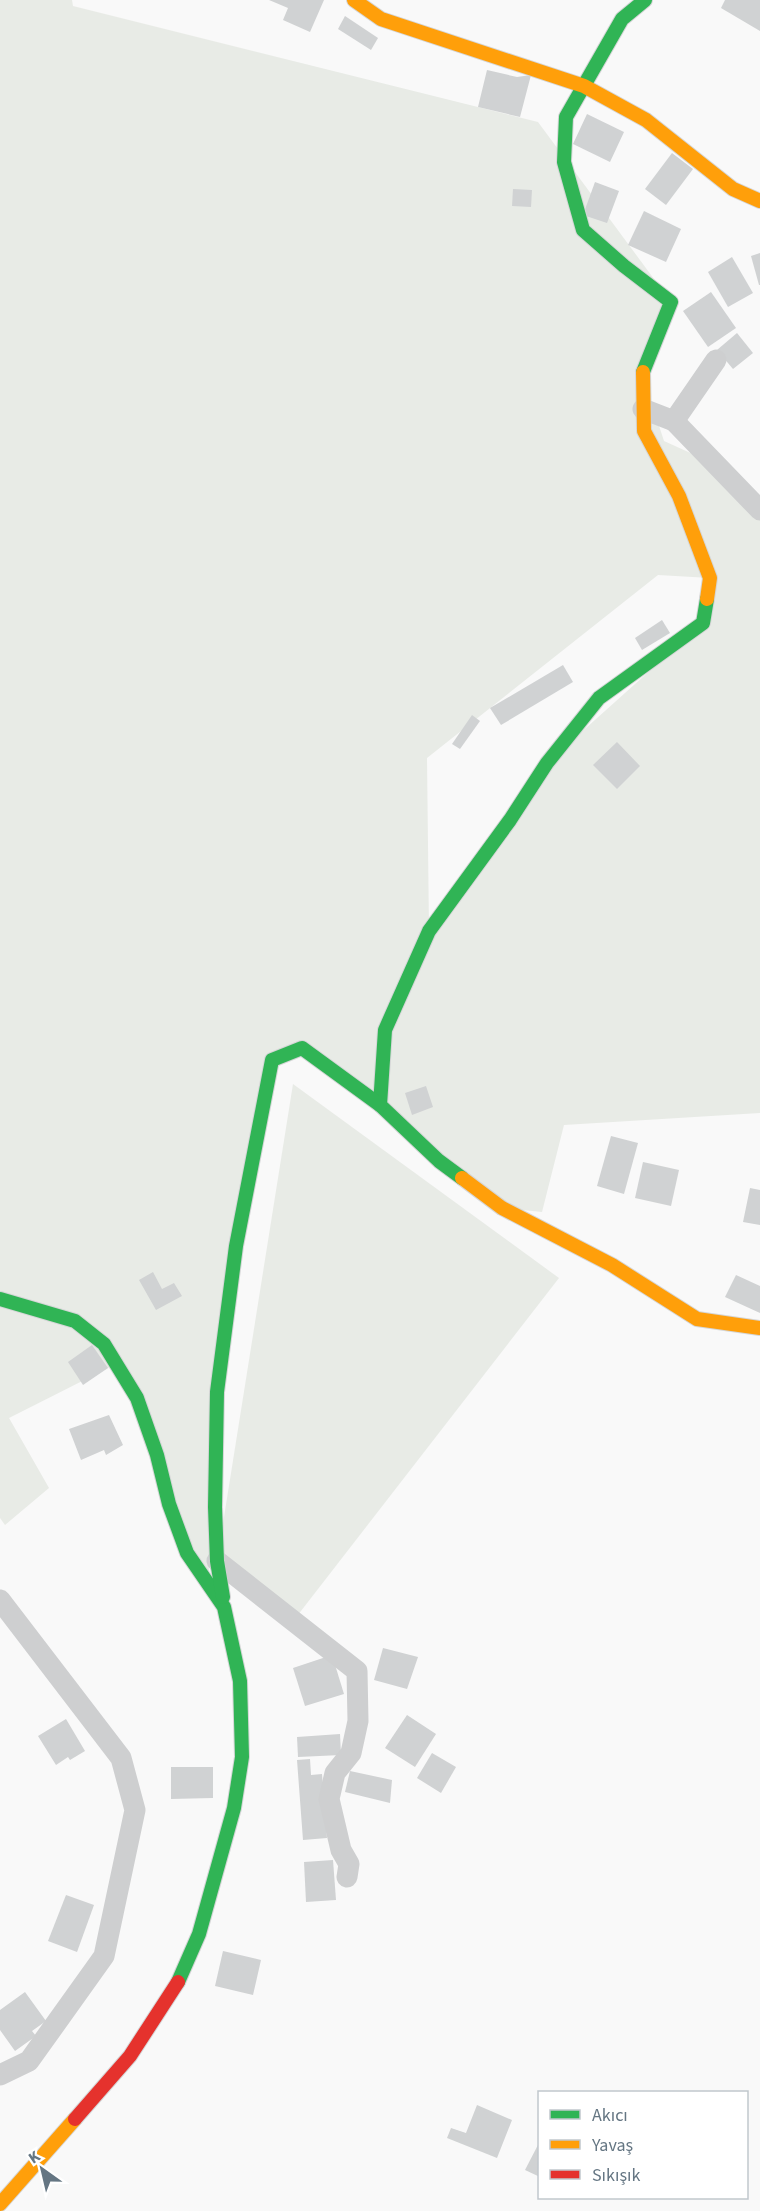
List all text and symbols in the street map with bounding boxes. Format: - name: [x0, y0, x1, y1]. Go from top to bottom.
- legend: [538, 2091, 748, 2199]
- text: Akıcı: [592, 2103, 628, 2128]
- text: Yavaş: [591, 2133, 633, 2158]
- north arrow: [12, 2139, 72, 2199]
- text: K: [24, 2145, 45, 2169]
- text: Sıkışık: [592, 2163, 640, 2188]

